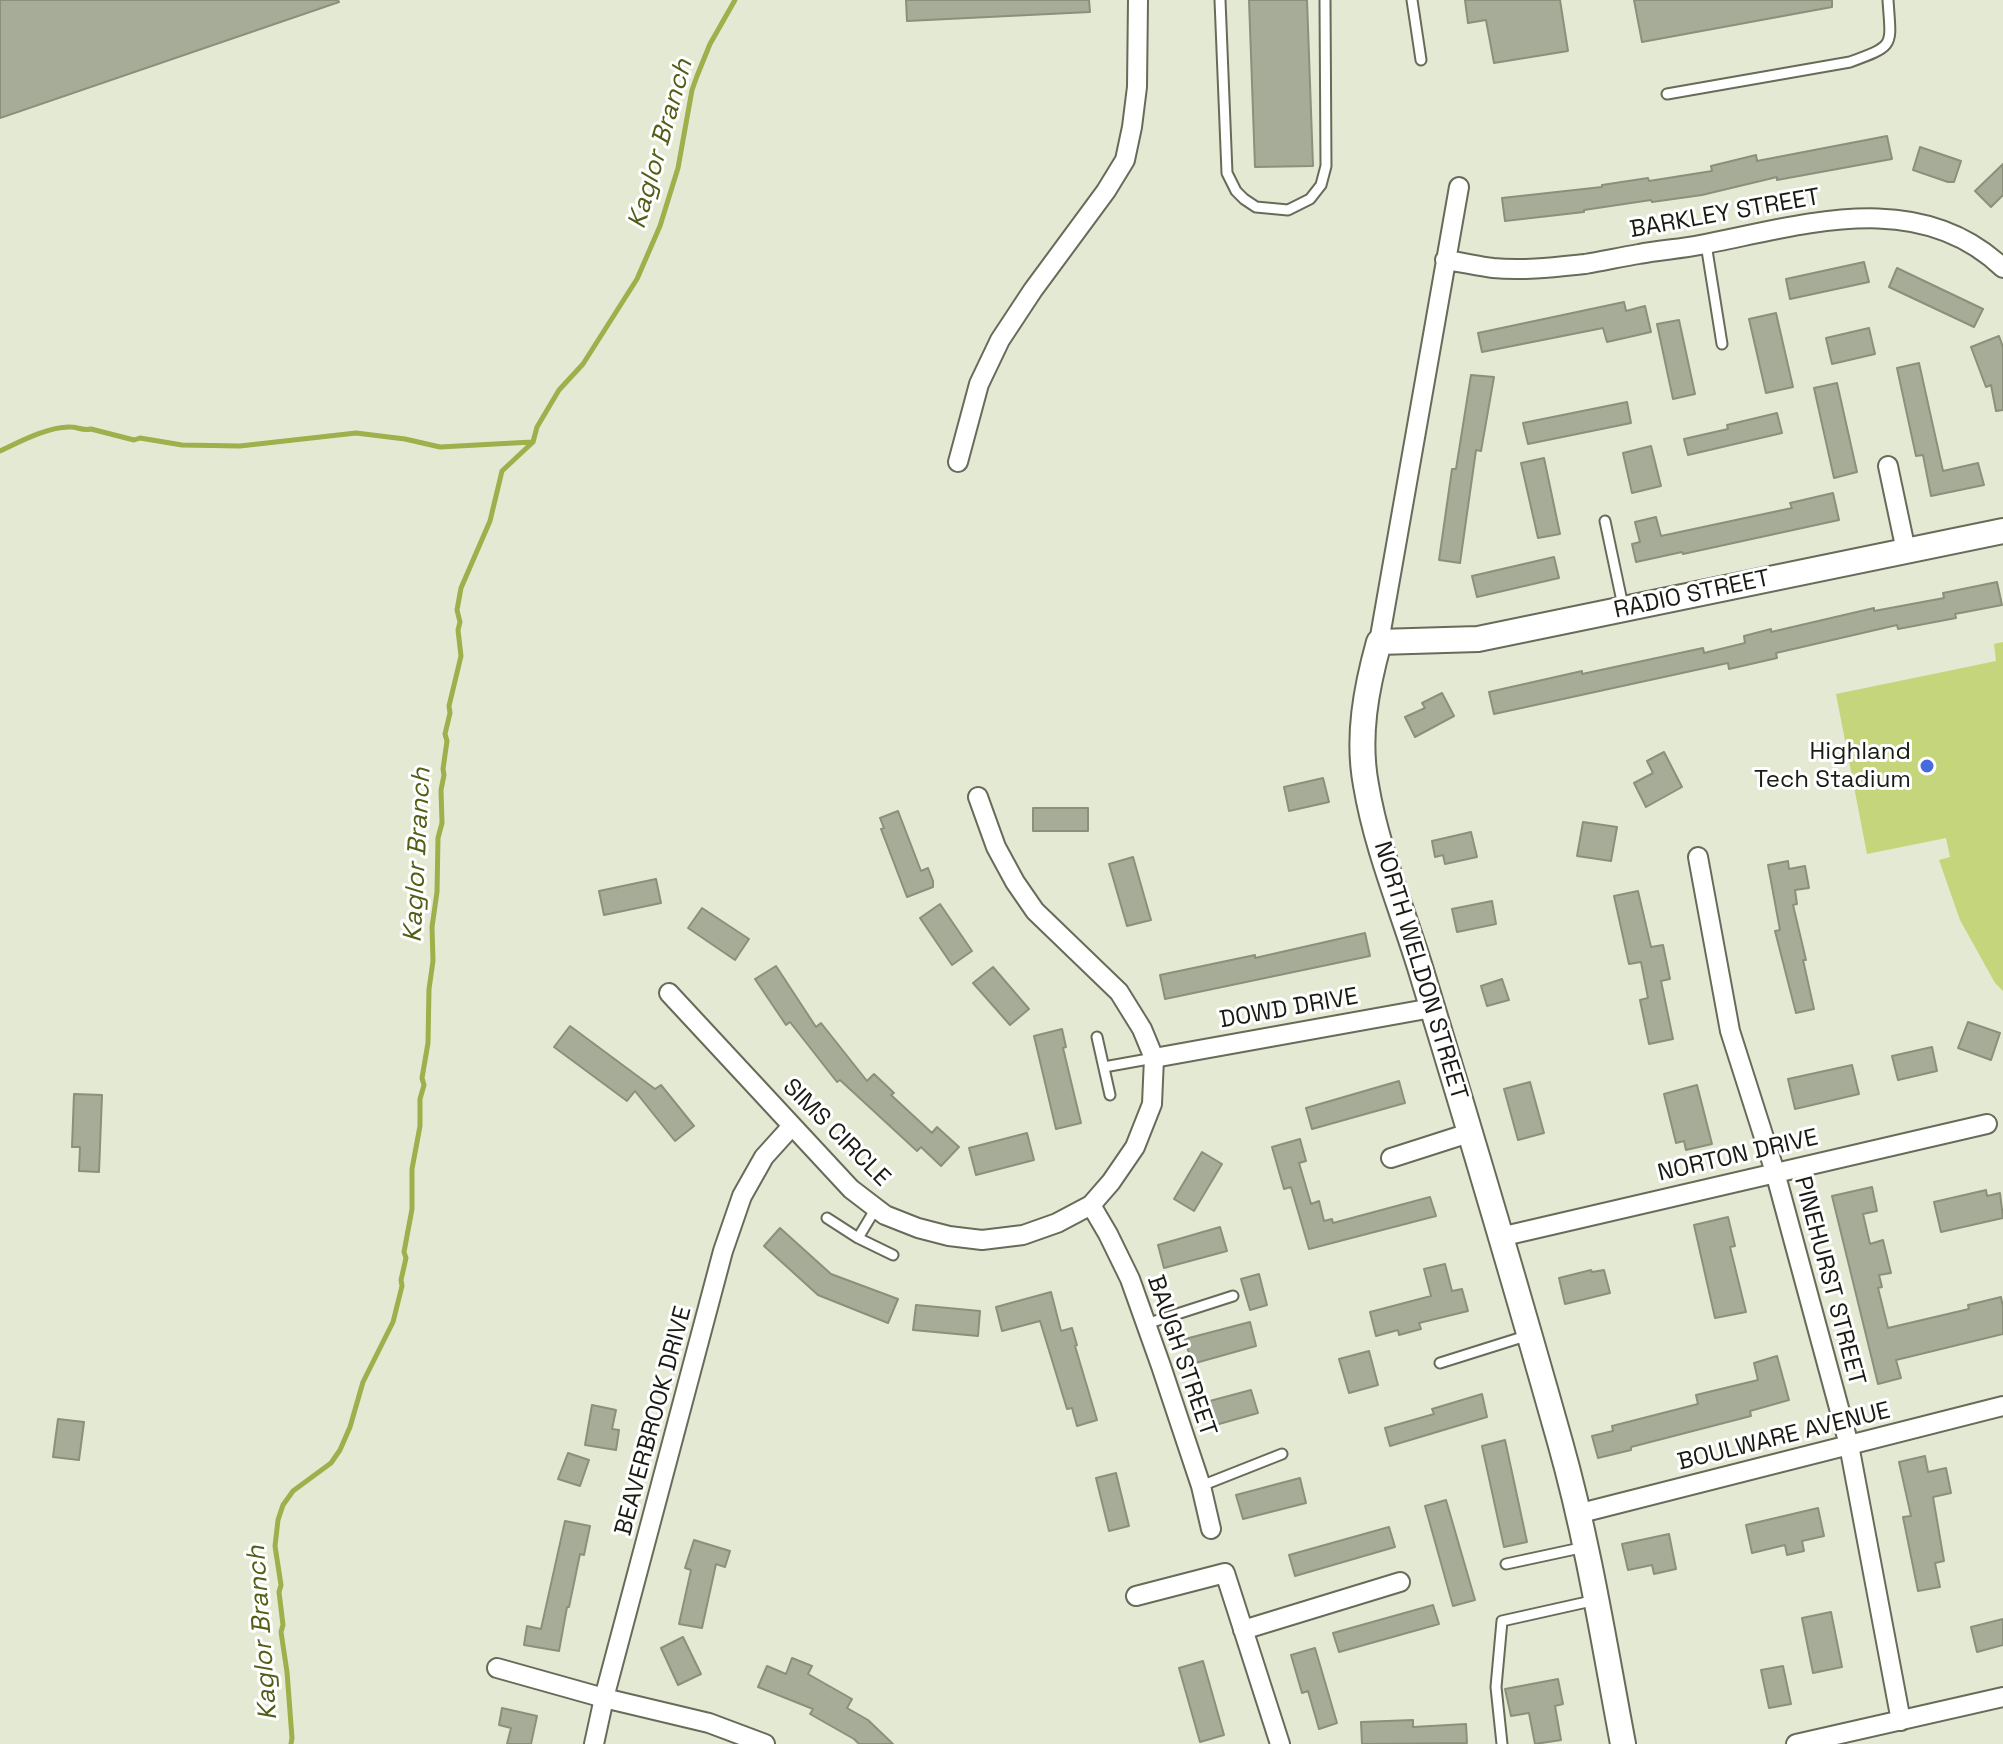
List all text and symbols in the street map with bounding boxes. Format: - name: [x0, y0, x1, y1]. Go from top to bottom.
- water label: Kaglor Branch: [622, 56, 700, 232]
- street label: BARKLEY STREET: [1628, 183, 1822, 245]
- street label: RADIO STREET: [1611, 564, 1773, 626]
- place label: Highland Tech Stadium: [1754, 738, 1911, 794]
- marker: Highland Tech Stadium: [1918, 757, 1936, 775]
- water label: Kaglor Branch: [398, 767, 438, 943]
- street label: NORTH WELDON STREET: [1367, 838, 1473, 1104]
- street label: DOWD DRIVE: [1217, 983, 1361, 1035]
- street label: SIMS CIRCLE: [776, 1073, 896, 1193]
- street label: NORTON DRIVE: [1655, 1124, 1821, 1188]
- street label: PINEHURST STREET: [1787, 1173, 1871, 1389]
- street label: BAUGH STREET: [1140, 1272, 1222, 1440]
- street label: BEAVERBROOK DRIVE: [610, 1303, 698, 1539]
- street label: BOULWARE AVENUE: [1675, 1397, 1893, 1477]
- water label: Kaglor Branch: [241, 1545, 285, 1721]

